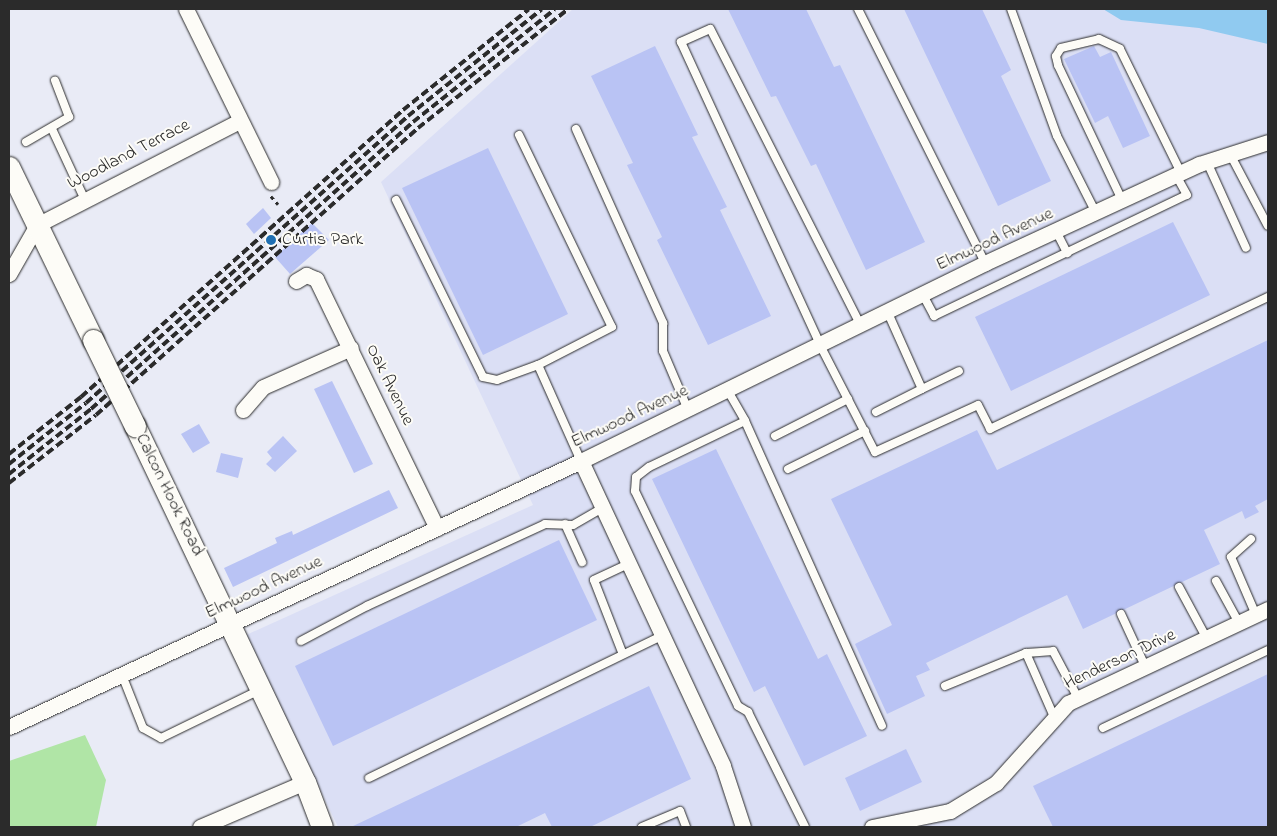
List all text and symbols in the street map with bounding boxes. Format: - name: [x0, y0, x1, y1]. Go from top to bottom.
- street label: Woodland Terrace: [64, 115, 194, 195]
- street label: Elmwood Avenue: [933, 203, 1057, 277]
- place label: Curtis Park: [282, 229, 363, 251]
- marker: Curtis Park: [264, 233, 278, 247]
- street label: Oak Avenue: [360, 341, 418, 429]
- street label: Elmwood Avenue: [568, 380, 692, 454]
- street label: Calcon Hook Road: [130, 430, 208, 560]
- street label: Elmwood Avenue: [202, 551, 326, 625]
- street label: Henderson Drive: [1061, 625, 1179, 695]

